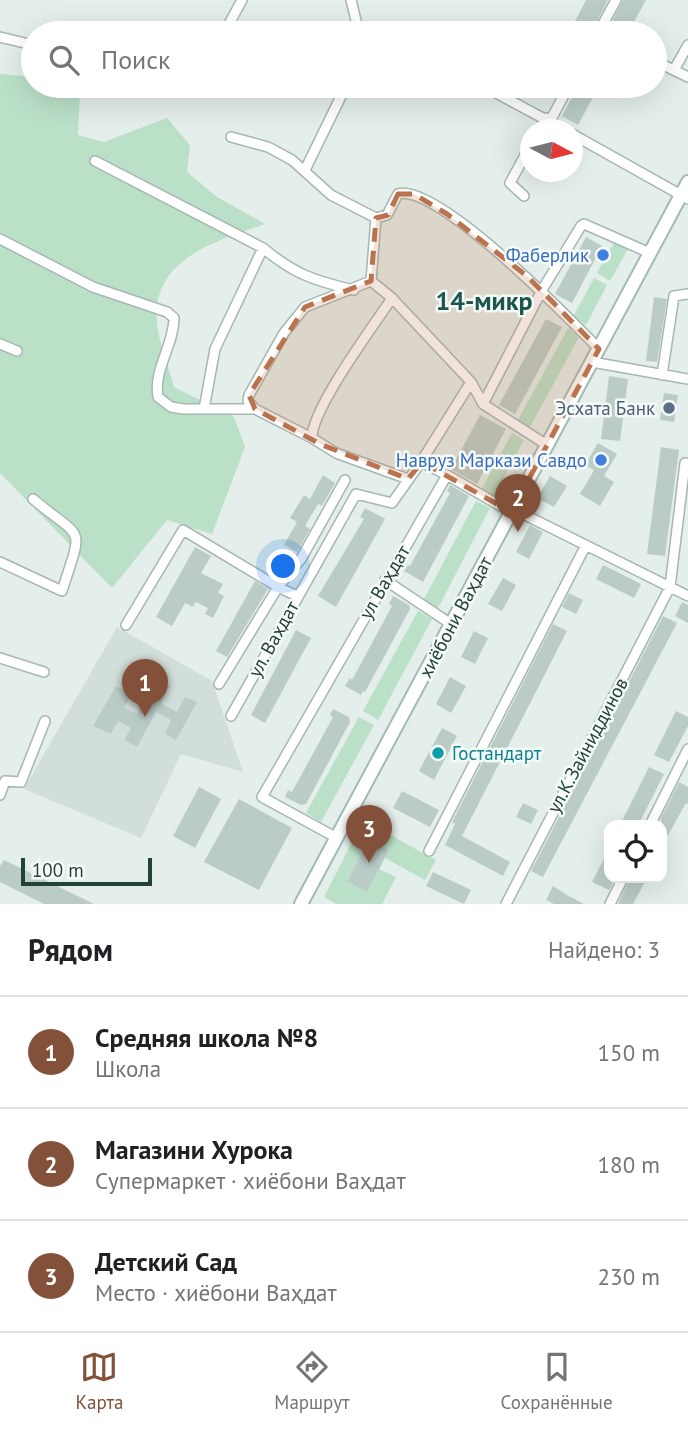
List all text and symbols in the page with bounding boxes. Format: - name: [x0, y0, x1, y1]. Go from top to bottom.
- search box: [21, 21, 667, 98]
- icon: search: [45, 41, 83, 79]
- text: Поиск: [101, 43, 170, 76]
- north arrow: [520, 119, 583, 182]
- place label: Фаберлик: [506, 243, 589, 267]
- marker: Фаберлик: [595, 247, 611, 263]
- district label: 14-микр: [435, 284, 533, 317]
- place label: Эсхата Банк: [555, 396, 655, 420]
- marker: Эсхата Банк: [661, 400, 677, 416]
- place label: Навруз Маркази Савдо: [396, 448, 587, 472]
- marker: Навруз Маркази Савдо: [593, 452, 609, 468]
- pin: 2: [495, 474, 541, 532]
- street label: ул Ваҳдат: [353, 540, 415, 623]
- your location: [266, 549, 300, 583]
- street label: хиёбони Ваҳдат: [413, 552, 497, 682]
- street label: ул. Вахдат: [242, 596, 304, 681]
- pin: 1: [122, 659, 168, 717]
- street label: ул.К.Зайниддинов: [541, 673, 633, 817]
- place label: Гостандарт: [452, 741, 542, 765]
- marker: Гостандарт: [430, 745, 446, 761]
- pin: 3: [346, 805, 392, 863]
- map controls: [604, 820, 667, 883]
- button: locate: [604, 820, 667, 883]
- scale bar: [21, 855, 152, 887]
- text: 100 m: [32, 858, 84, 882]
- text: Рядом: [28, 930, 113, 969]
- text: Найдено: 3: [548, 935, 660, 964]
- text: Средняя школа №8: [95, 1021, 318, 1054]
- text: 1: [44, 1038, 58, 1067]
- text: 150 m: [598, 1038, 660, 1067]
- text: Школа: [95, 1054, 161, 1083]
- text: Магазини Хурока: [95, 1133, 293, 1166]
- text: 2: [44, 1150, 58, 1179]
- text: 180 m: [598, 1150, 660, 1179]
- text: Супермаркет · хиёбони Ваҳдат: [95, 1166, 406, 1195]
- text: Детский Сад: [95, 1245, 237, 1278]
- text: 3: [44, 1262, 58, 1291]
- text: 230 m: [598, 1262, 660, 1291]
- text: Место · хиёбони Ваҳдат: [95, 1278, 337, 1307]
- tab: Карта: [75, 1348, 123, 1414]
- tab: Маршрут: [274, 1348, 350, 1414]
- tab: Сохранённые: [500, 1348, 613, 1414]

